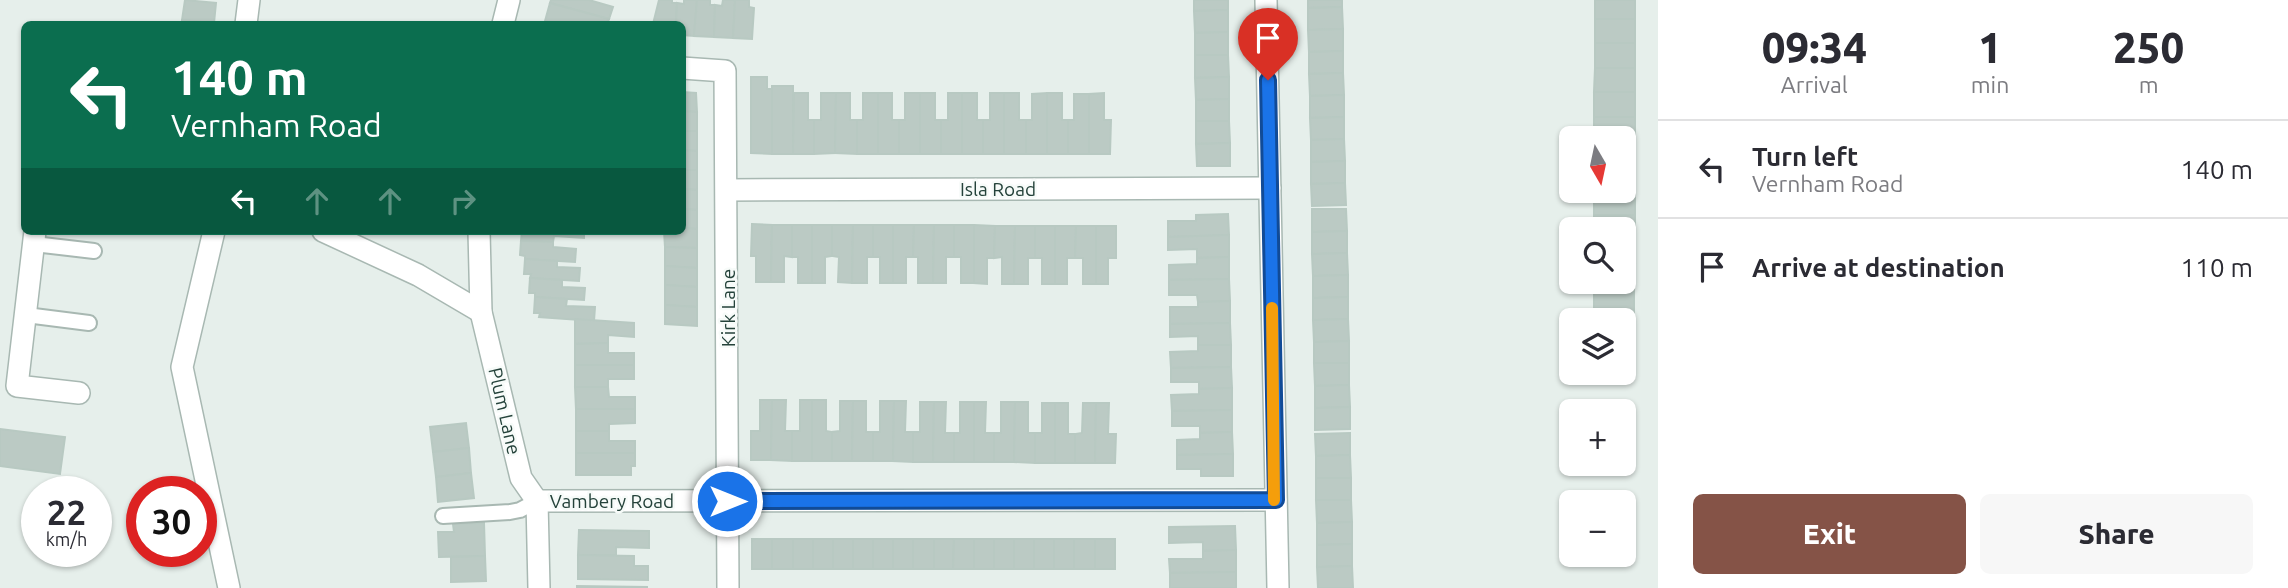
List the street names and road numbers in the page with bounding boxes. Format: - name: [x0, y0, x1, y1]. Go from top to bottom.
- street label: Isla Road: [960, 178, 1036, 200]
- street label: Kirk Lane: [717, 269, 739, 347]
- street label: Plum Lane: [484, 365, 526, 457]
- street label: Vambery Road: [550, 490, 674, 512]

